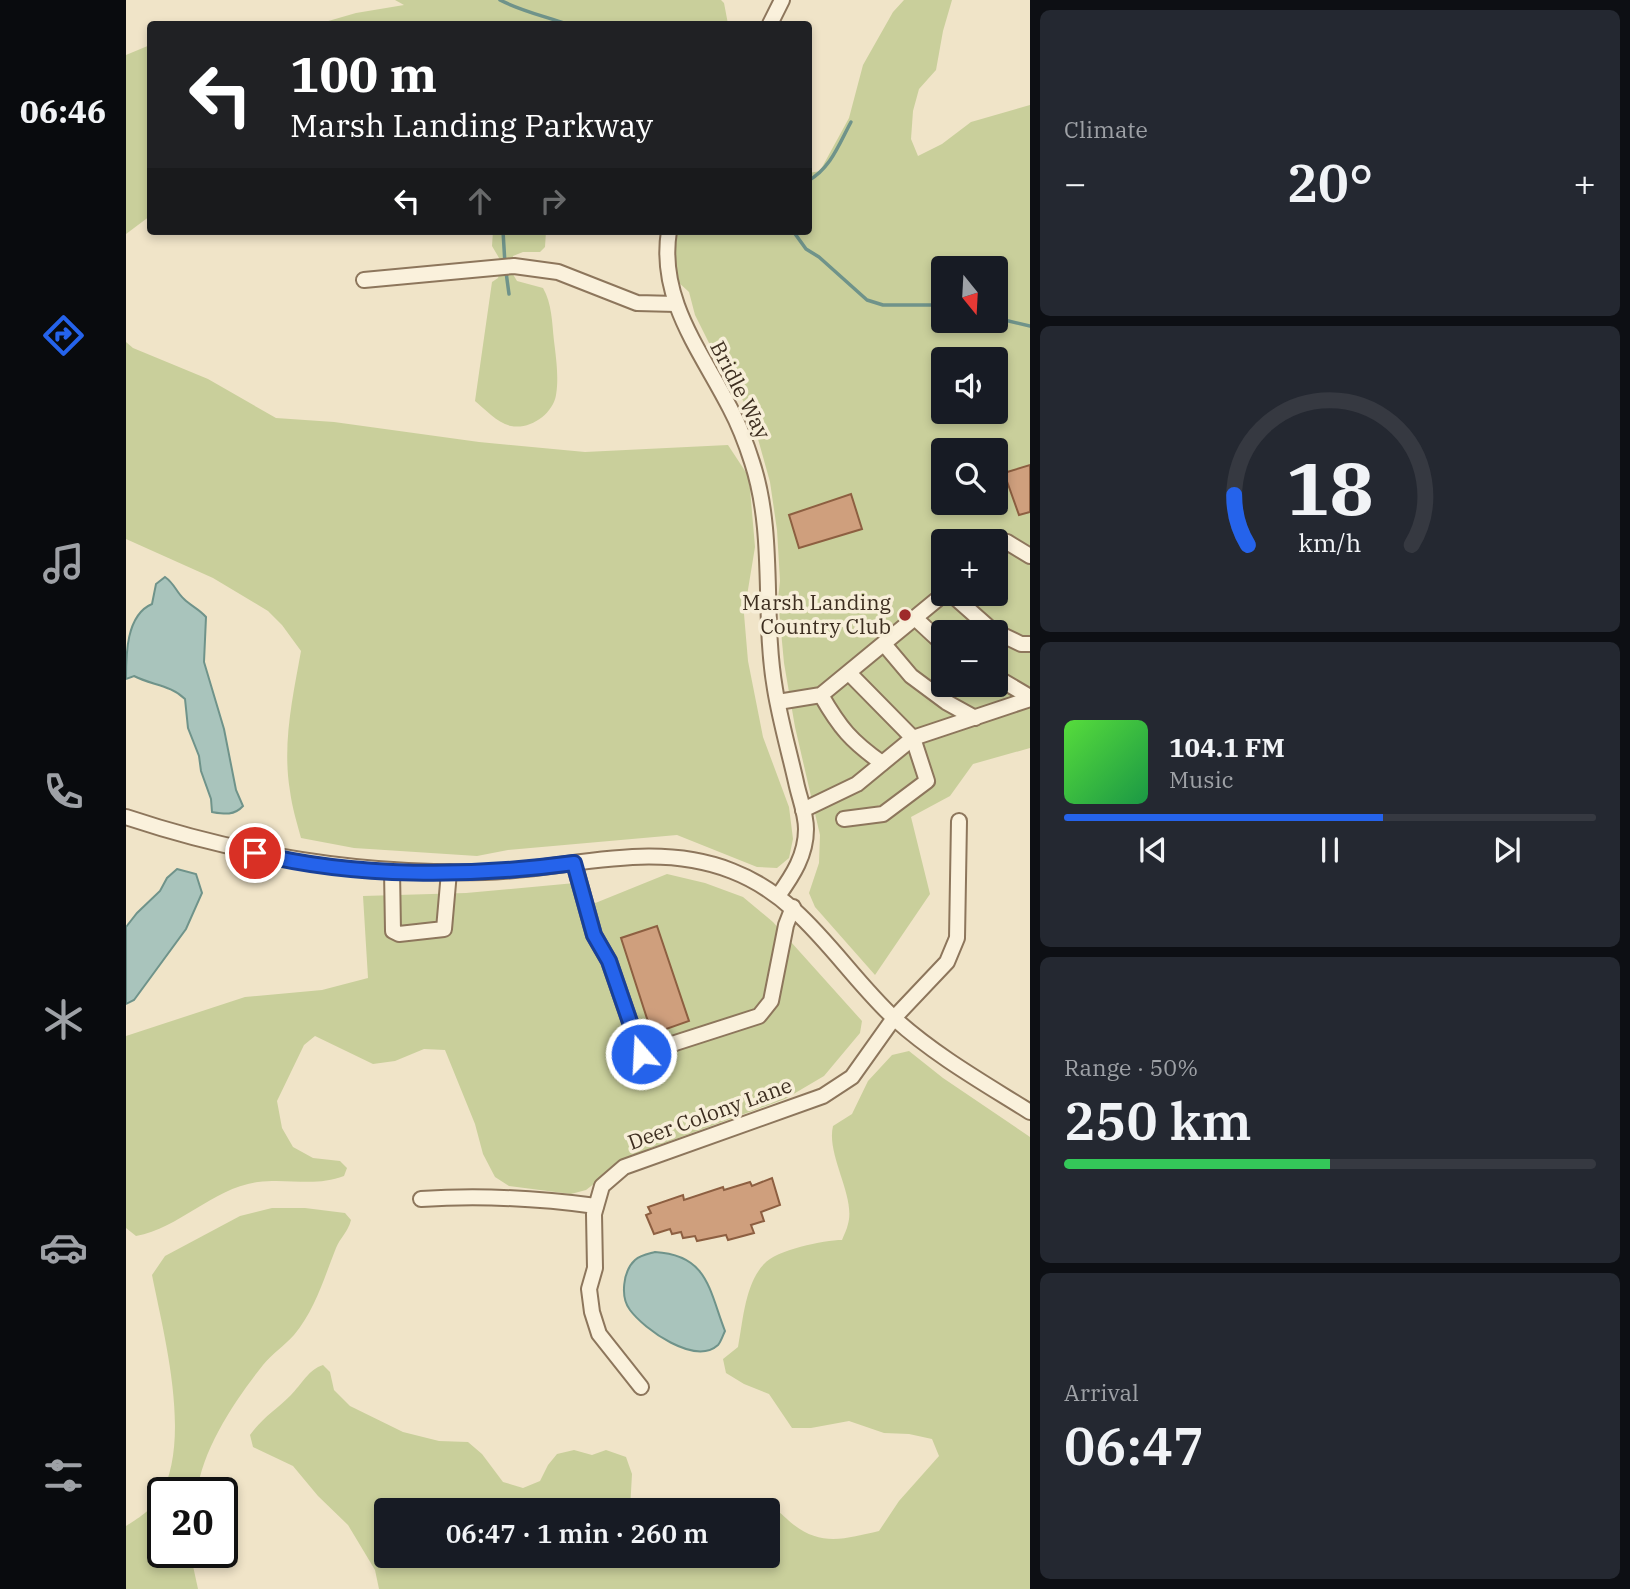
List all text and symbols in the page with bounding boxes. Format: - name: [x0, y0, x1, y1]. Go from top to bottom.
- text: 100 m: [290, 42, 437, 105]
- icon: left: [175, 49, 266, 140]
- text: 06:46: [20, 90, 106, 132]
- text: Marsh Landing Parkway: [290, 104, 653, 146]
- text: Climate: [1064, 114, 1148, 144]
- text: 20°: [1287, 149, 1373, 216]
- text: −: [1064, 158, 1087, 207]
- text: +: [1573, 158, 1596, 207]
- icon: left: [388, 182, 426, 220]
- icon: ahead: [461, 182, 499, 220]
- icon: right: [534, 182, 572, 220]
- north arrow: [931, 256, 1008, 332]
- map controls: [931, 256, 1008, 697]
- icon: directions: [39, 311, 88, 360]
- street label: Bridle Way: [704, 336, 778, 444]
- button: sound: [931, 347, 1008, 424]
- button: search: [931, 438, 1008, 515]
- text: 18: [1286, 440, 1374, 535]
- text: km/h: [1298, 525, 1362, 558]
- button: +: [931, 529, 1008, 606]
- icon: music: [39, 539, 88, 588]
- place label: Marsh Landing Country Club: [742, 588, 892, 640]
- marker: Marsh Landing Country Club: [897, 607, 913, 623]
- button: −: [931, 620, 1008, 697]
- text: 104.1 FM: [1169, 730, 1285, 764]
- text: Music: [1169, 764, 1234, 794]
- icon: phone: [39, 767, 88, 816]
- pin: [225, 823, 285, 883]
- icon: previous: [1134, 831, 1172, 869]
- icon: pause: [1311, 831, 1349, 869]
- icon: next: [1488, 831, 1526, 869]
- icon: arrive: [236, 834, 274, 872]
- icon: climate: [39, 995, 88, 1044]
- position arrow: [604, 1017, 678, 1091]
- text: Range · 50%: [1064, 1052, 1198, 1082]
- street label: Deer Colony Lane: [624, 1070, 796, 1156]
- text: 250 km: [1064, 1087, 1252, 1154]
- icon: car: [39, 1223, 88, 1272]
- text: Arrival: [1064, 1377, 1139, 1407]
- text: 06:47: [1064, 1412, 1204, 1479]
- icon: filters: [39, 1451, 88, 1500]
- speed limit sign: 20: [147, 1477, 238, 1568]
- text: 06:47 · 1 min · 260 m: [446, 1516, 708, 1550]

